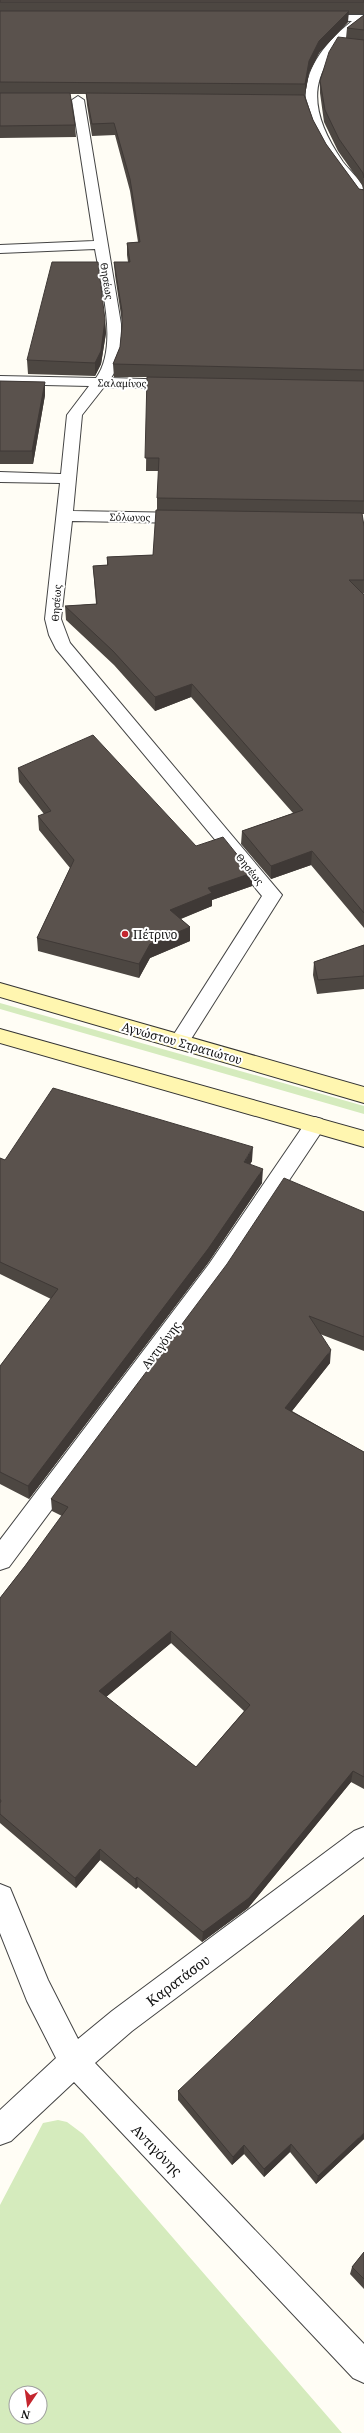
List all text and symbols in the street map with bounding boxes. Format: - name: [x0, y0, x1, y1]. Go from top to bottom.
- street label: Θησέως: [97, 262, 117, 301]
- street label: Σαλαμίνος: [98, 376, 147, 390]
- street label: Σόλωνος: [109, 510, 151, 524]
- street label: Θησέως: [48, 584, 64, 622]
- street label: Θησέως: [233, 850, 267, 888]
- place label: Πέτρινο: [133, 926, 178, 943]
- marker: Πέτρινο: [120, 929, 130, 939]
- street label: Αγνώστου Στρατιώτου: [120, 1018, 244, 1068]
- street label: Αντιγόνης: [137, 1317, 185, 1372]
- street label: Καρατάσου: [142, 1950, 214, 2010]
- street label: Αντιγόνης: [128, 2120, 187, 2180]
- north arrow: [8, 2385, 48, 2425]
- text: N: [19, 2407, 32, 2424]

